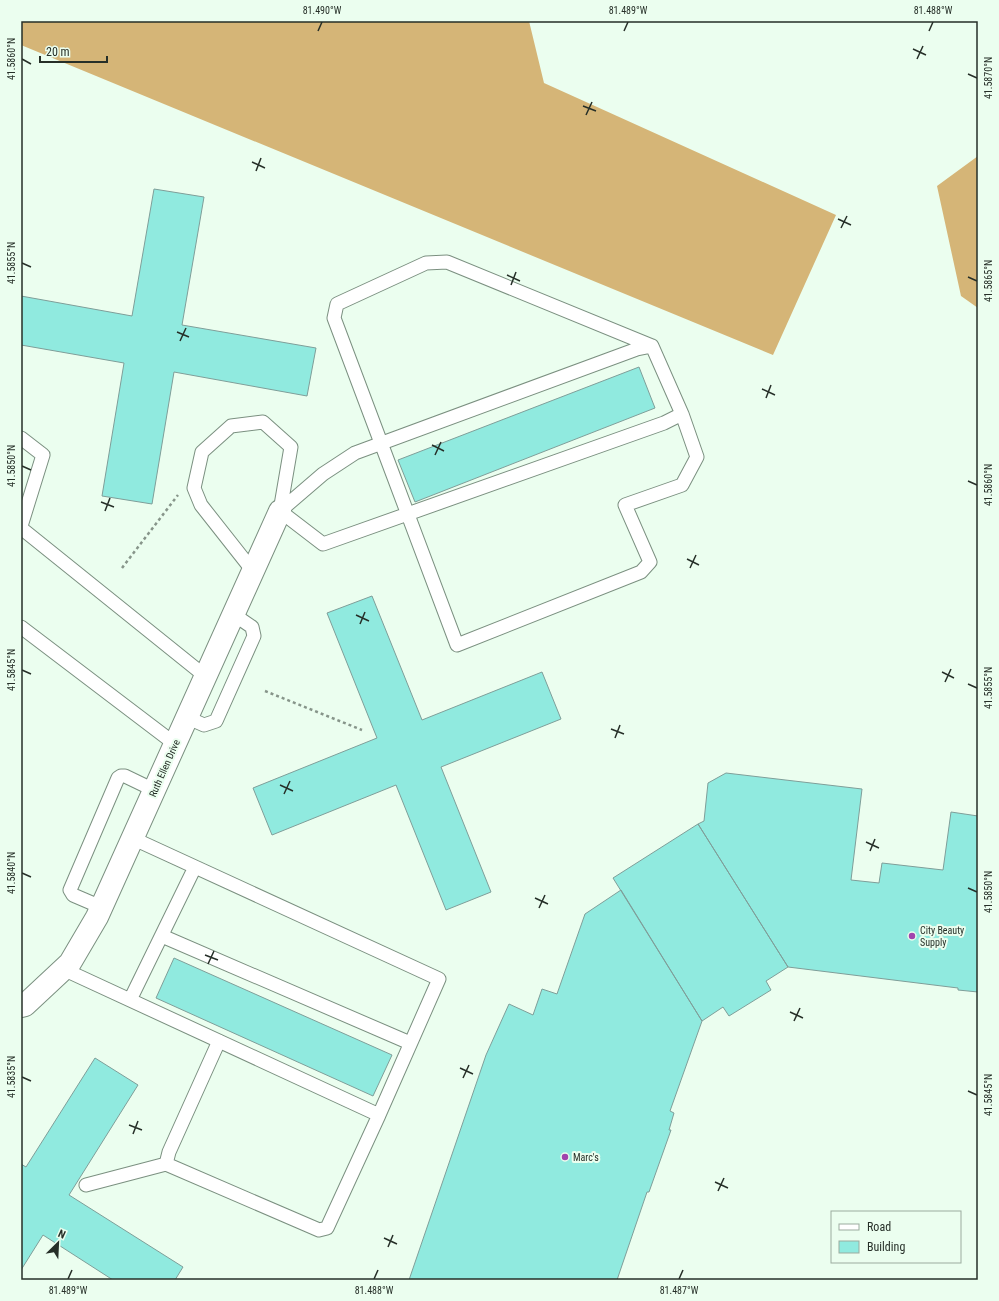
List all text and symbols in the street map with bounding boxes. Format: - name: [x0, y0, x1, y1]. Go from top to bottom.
- text: 81.490°W: [303, 5, 342, 16]
- text: 81.489°W: [609, 5, 648, 16]
- text: 81.488°W: [914, 5, 953, 16]
- text: 41.5860°N: [6, 38, 17, 80]
- scale bar: [40, 38, 107, 64]
- text: 20 m: [46, 45, 70, 59]
- text: 41.5870°N: [983, 57, 994, 99]
- text: 41.5855°N: [6, 242, 17, 284]
- text: 41.5865°N: [983, 260, 994, 302]
- text: 41.5850°N: [6, 445, 17, 487]
- text: 41.5860°N: [983, 464, 994, 506]
- text: 41.5845°N: [6, 649, 17, 691]
- text: 41.5855°N: [983, 667, 994, 709]
- street label: Ruth Ellen Drive: [147, 738, 182, 799]
- text: 41.5840°N: [6, 852, 17, 894]
- text: 41.5850°N: [983, 871, 994, 913]
- place label: City Beauty Supply: [920, 925, 964, 948]
- marker: City Beauty Supply: [907, 931, 917, 941]
- text: 41.5835°N: [6, 1056, 17, 1098]
- text: 41.5845°N: [983, 1074, 994, 1116]
- marker: Marc's: [560, 1152, 570, 1162]
- place label: Marc's: [573, 1152, 599, 1163]
- legend: [831, 1211, 961, 1263]
- text: Road: [867, 1220, 891, 1234]
- north arrow: [38, 1223, 78, 1263]
- text: N: [56, 1227, 68, 1242]
- text: Building: [867, 1240, 905, 1254]
- text: 81.489°W: [49, 1285, 88, 1296]
- text: 81.488°W: [355, 1285, 394, 1296]
- text: 81.487°W: [660, 1285, 699, 1296]

